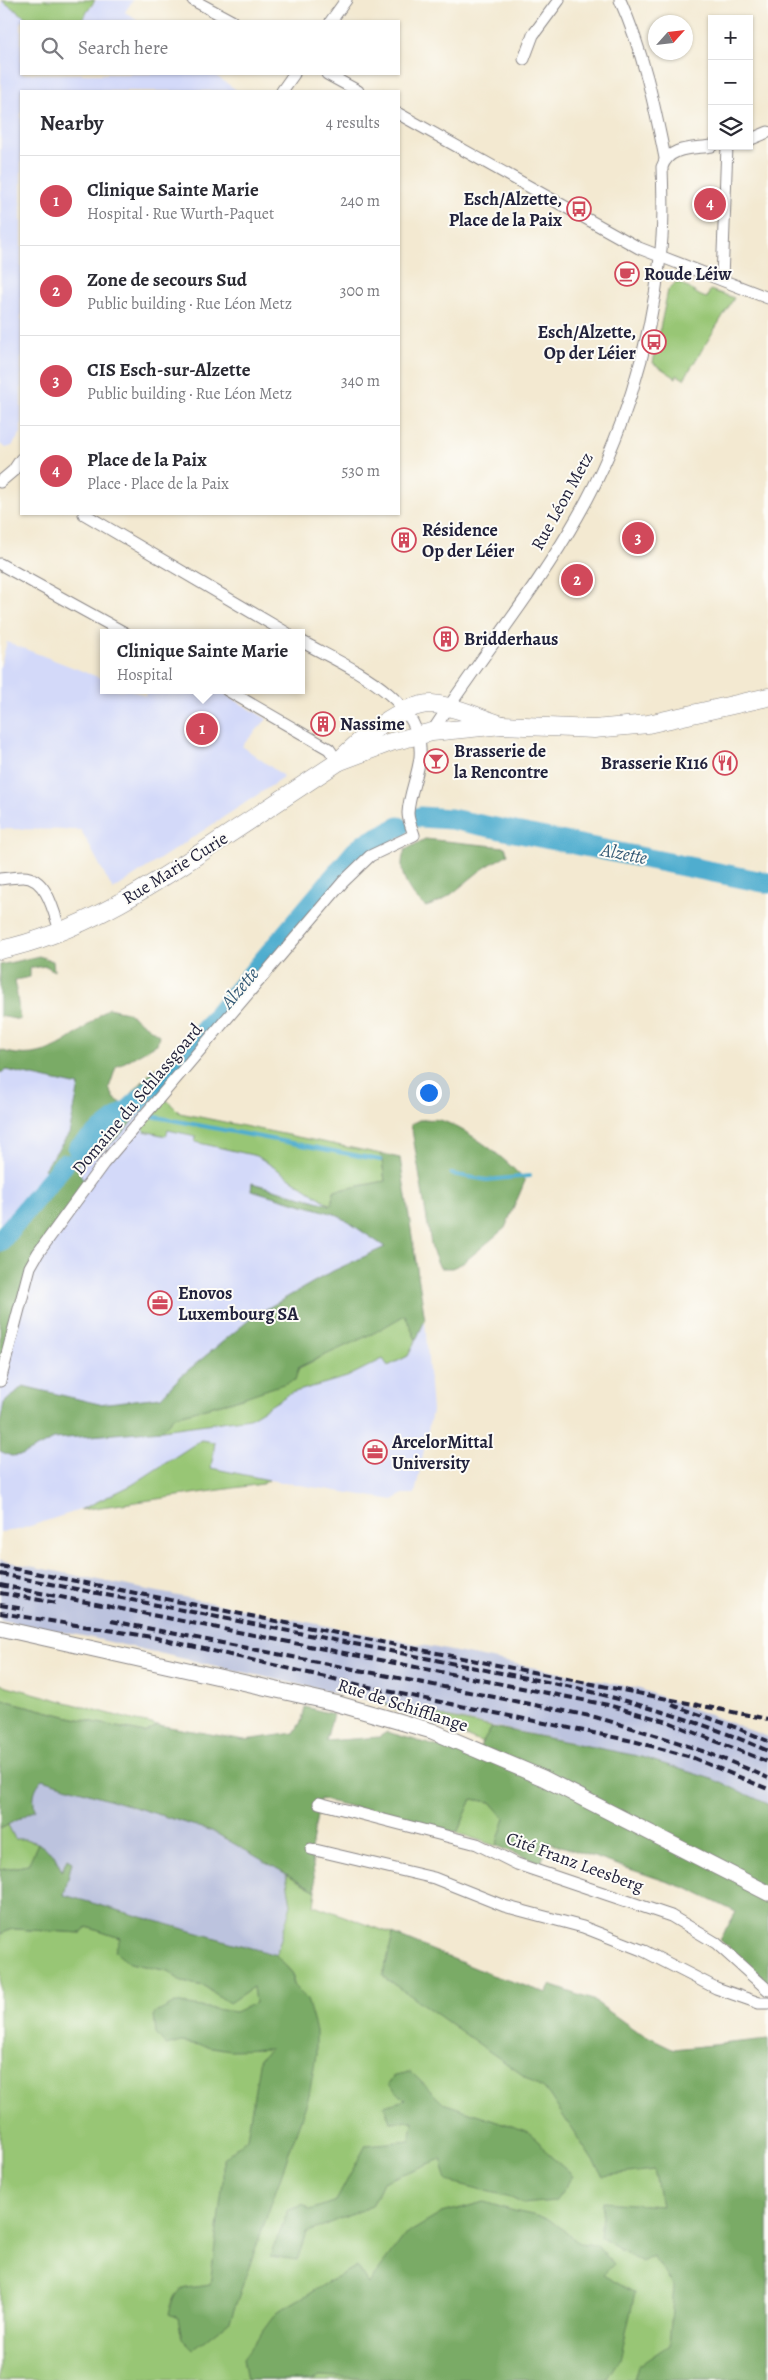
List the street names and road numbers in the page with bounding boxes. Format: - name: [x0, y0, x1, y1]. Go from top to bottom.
- street label: Rue Léon Metz: [525, 448, 599, 554]
- street label: Rue Marie Curie: [118, 826, 232, 910]
- street label: Domaine du Schlassgoard: [66, 1018, 208, 1180]
- street label: Rue de Schifflange: [335, 1673, 471, 1737]
- street label: Cité Franz Leesberg: [503, 1826, 647, 1898]

